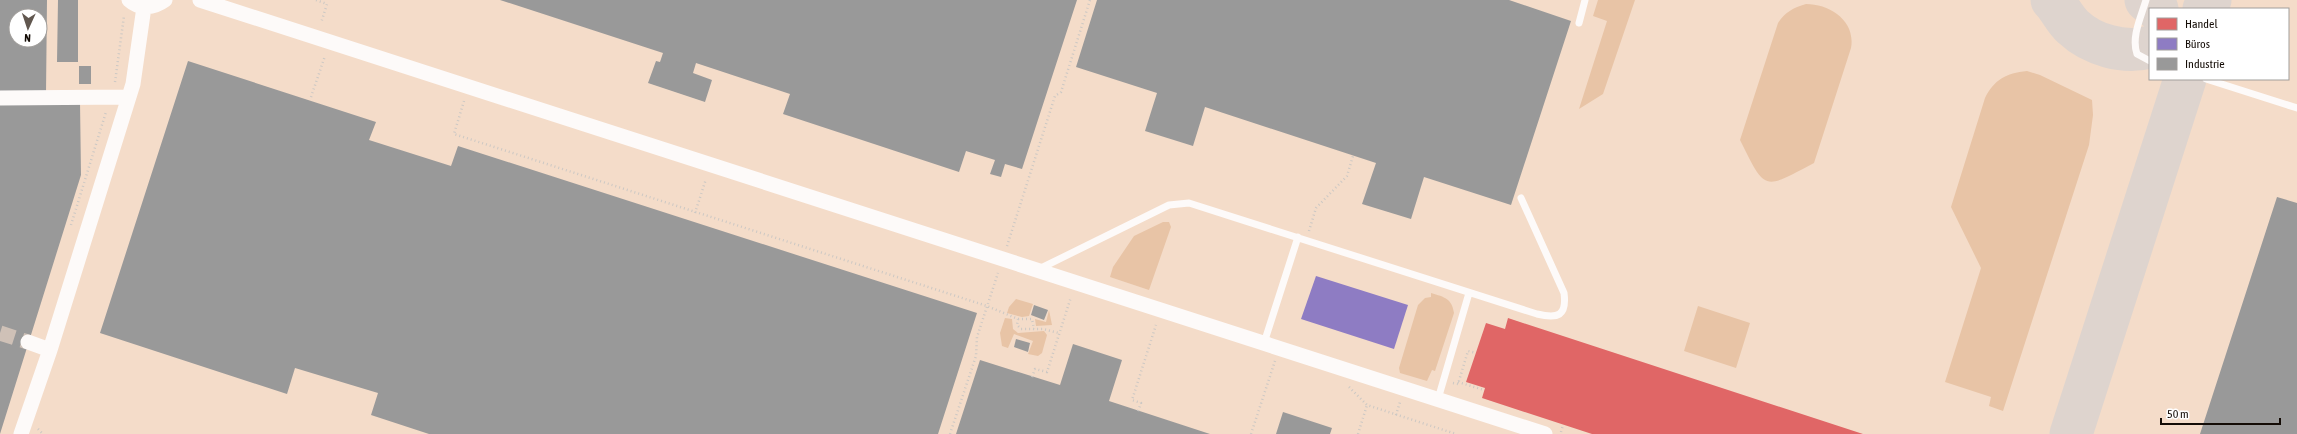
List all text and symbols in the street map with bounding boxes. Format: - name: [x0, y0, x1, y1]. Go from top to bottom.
- north arrow: [8, 8, 48, 48]
- legend: [2149, 8, 2289, 80]
- text: Handel: [2185, 17, 2219, 31]
- text: N: [24, 32, 31, 44]
- text: Büros: [2185, 37, 2210, 51]
- text: Industrie: [2185, 57, 2225, 71]
- scale bar: [2161, 400, 2280, 426]
- text: 50 m: [2167, 407, 2189, 421]

